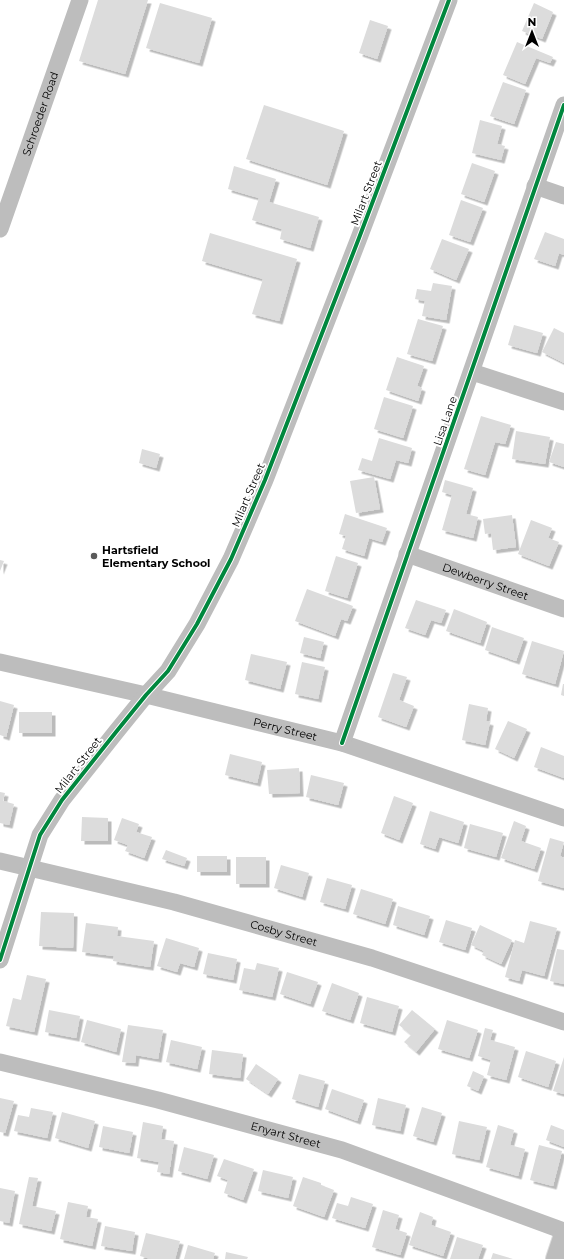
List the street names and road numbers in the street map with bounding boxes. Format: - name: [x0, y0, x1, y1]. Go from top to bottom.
- street label: Schroeder Road: [19, 70, 61, 158]
- street label: Milart Street: [347, 158, 385, 227]
- street label: Lisa Lane: [430, 394, 460, 448]
- street label: Milart Street: [228, 460, 268, 529]
- street label: Dewberry Street: [440, 560, 531, 603]
- street label: Perry Street: [252, 715, 319, 744]
- street label: Milart Street: [52, 733, 105, 796]
- street label: Cosby Street: [249, 917, 320, 949]
- street label: Enyart Street: [249, 1119, 323, 1151]

